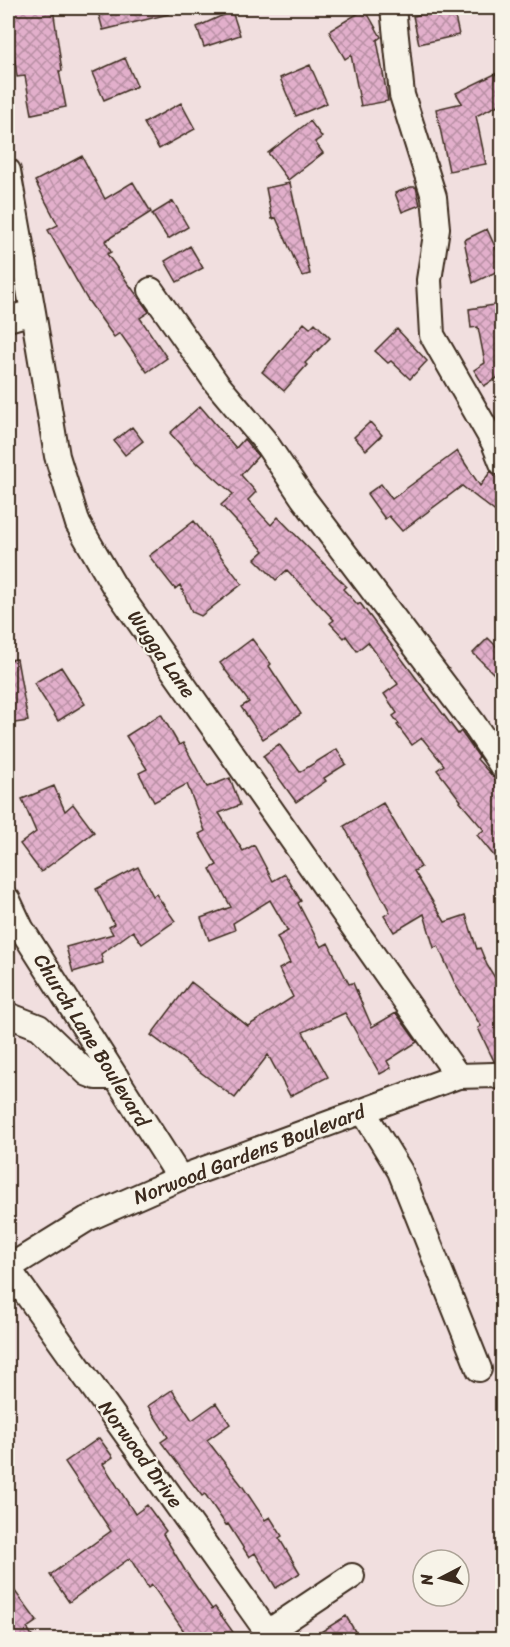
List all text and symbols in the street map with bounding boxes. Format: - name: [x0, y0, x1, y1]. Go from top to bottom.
- street label: Wugga Lane: [118, 602, 205, 706]
- street label: Church Lane Boulevard: [24, 946, 160, 1135]
- street label: Norwood Gardens Boulevard: [128, 1094, 372, 1215]
- street label: Norwood Drive: [89, 1393, 192, 1516]
- north arrow: [411, 1548, 471, 1608]
- text: N: [411, 1572, 442, 1588]

